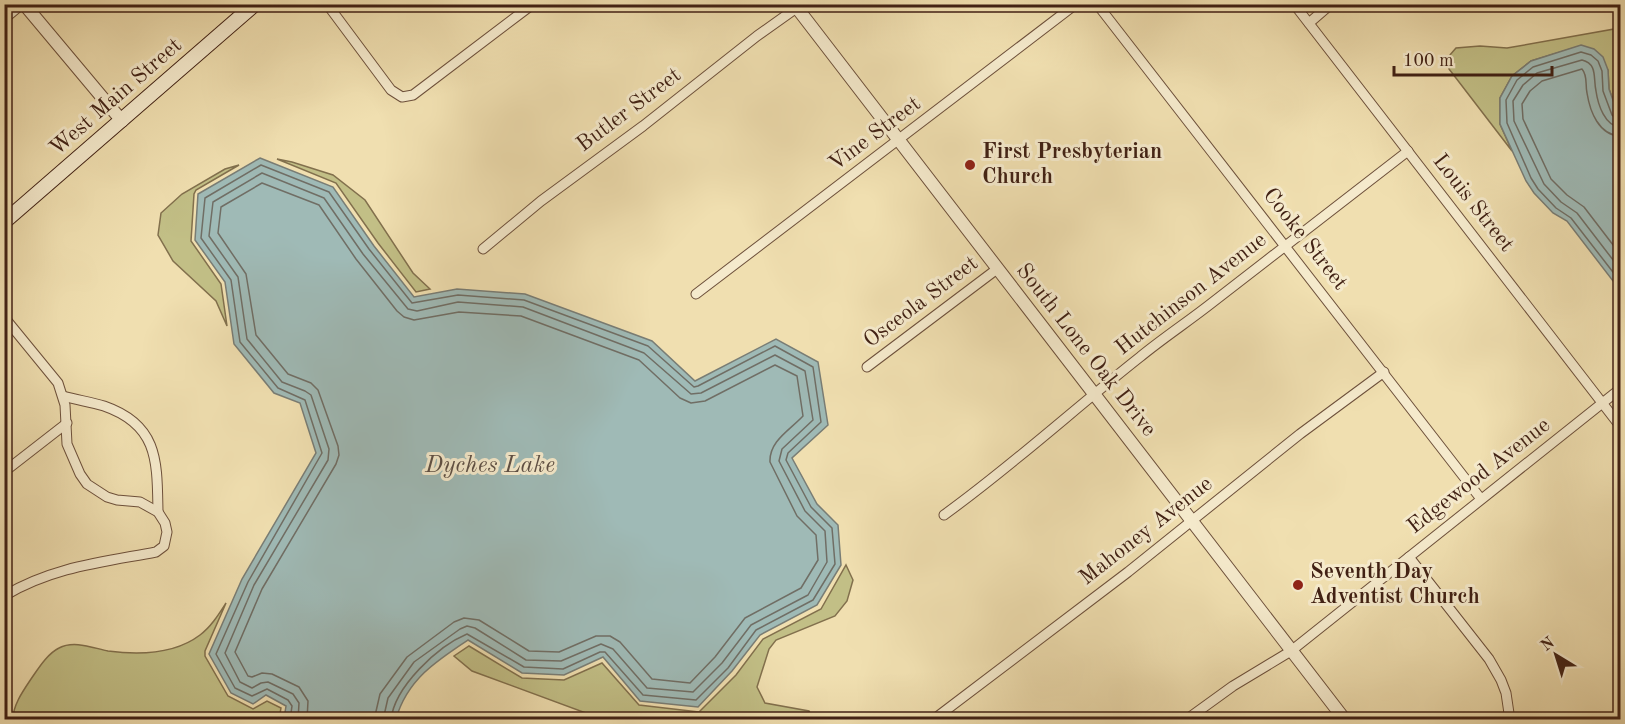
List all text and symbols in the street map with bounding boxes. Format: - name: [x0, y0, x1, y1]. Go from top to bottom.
- street label: West Main Street: [46, 34, 186, 160]
- scale bar: [1394, 39, 1552, 77]
- text: 100 m: [1403, 52, 1454, 70]
- street label: Butler Street: [573, 64, 685, 156]
- street label: Vine Street: [825, 93, 925, 175]
- place label: First Presbyterian Church: [982, 141, 1162, 188]
- street label: Louis Street: [1428, 150, 1518, 256]
- marker: First Presbyterian Church: [963, 158, 977, 172]
- street label: Cooke Street: [1259, 184, 1351, 294]
- street label: Hutchinson Avenue: [1112, 229, 1270, 359]
- street label: Osceola Street: [860, 252, 982, 352]
- street label: South Lone Oak Drive: [1012, 259, 1160, 441]
- street label: Edgewood Avenue: [1404, 414, 1554, 538]
- water label: Dyches Lake: [424, 454, 555, 478]
- street label: Mahoney Avenue: [1075, 472, 1217, 590]
- place label: Seventh Day Adventist Church: [1310, 561, 1480, 608]
- marker: Seventh Day Adventist Church: [1291, 578, 1305, 592]
- north arrow: [1526, 625, 1586, 685]
- text: N: [1538, 634, 1558, 655]

